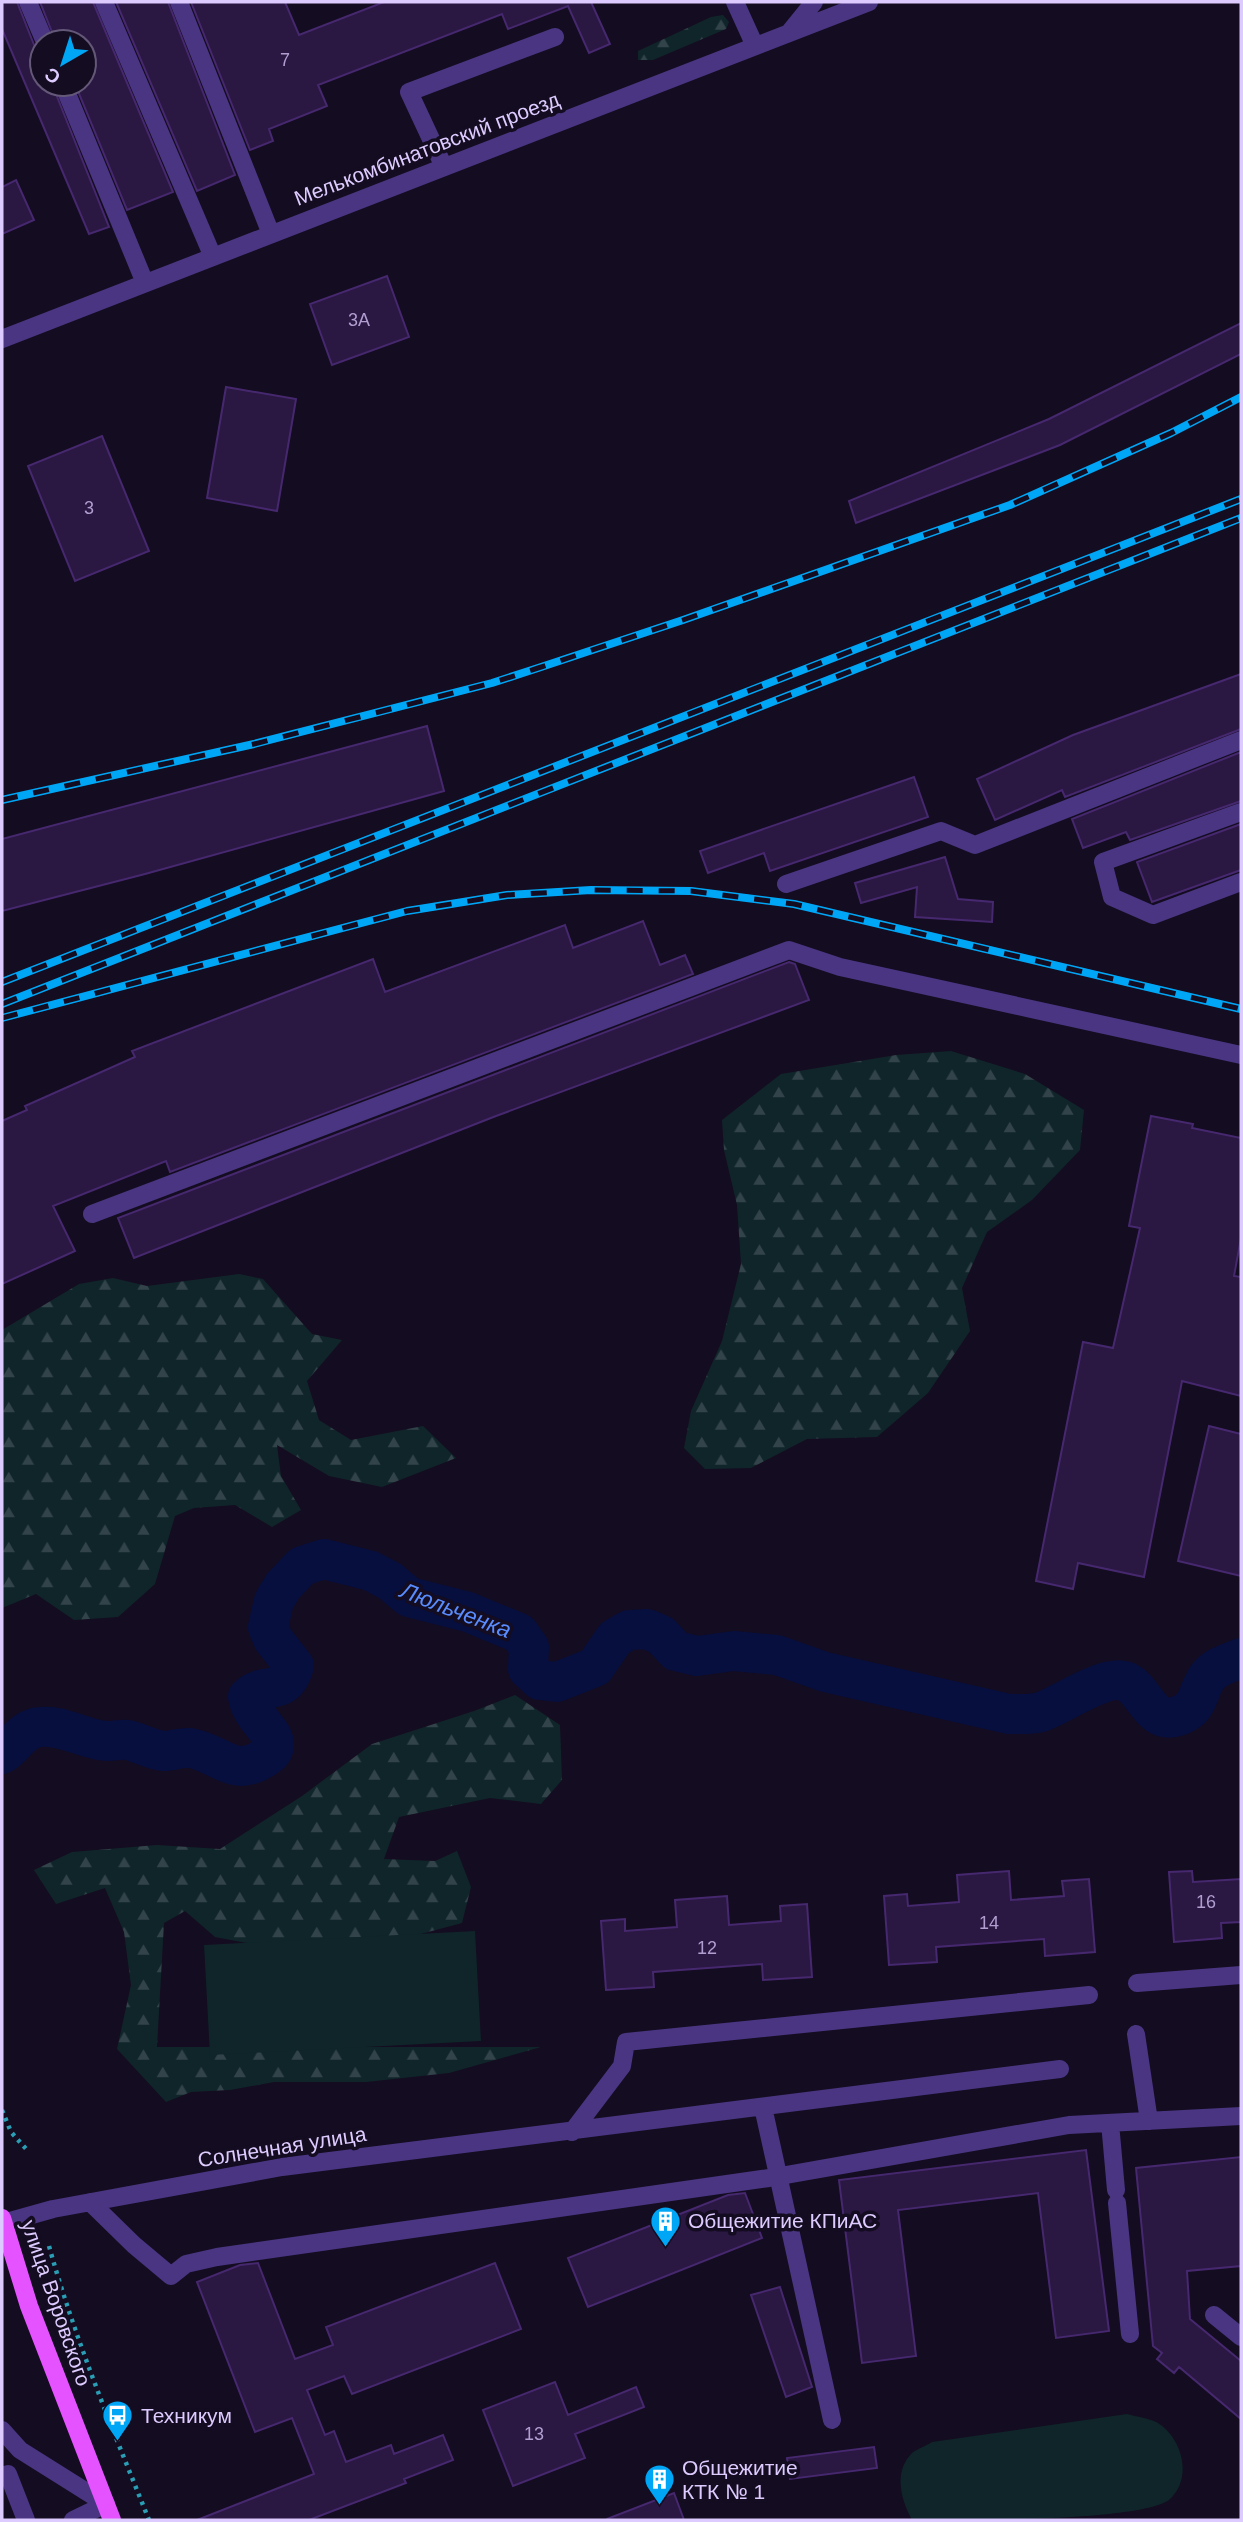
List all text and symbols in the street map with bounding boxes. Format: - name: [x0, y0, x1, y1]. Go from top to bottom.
- north arrow: [28, 28, 98, 98]
- house number: 7: [280, 50, 290, 70]
- text: С: [40, 63, 65, 88]
- street label: Мелькомбинатовский проезд: [291, 87, 563, 210]
- house number: 3А: [348, 310, 370, 330]
- house number: 3: [84, 498, 94, 518]
- water label: Люльченка: [395, 1576, 515, 1643]
- house number: 16: [1196, 1892, 1216, 1912]
- house number: 14: [979, 1913, 999, 1933]
- house number: 12: [697, 1938, 717, 1958]
- street label: Солнечная улица: [196, 2122, 368, 2171]
- building icon: Общежитие КПиАС: [648, 2204, 682, 2248]
- place label: Общежитие КПиАС: [688, 2209, 877, 2232]
- street label: улица Воровского: [17, 2217, 96, 2389]
- bus stop icon: Техникум: [101, 2399, 135, 2443]
- place label: Техникум: [141, 2404, 232, 2427]
- house number: 13: [524, 2424, 544, 2444]
- place label: Общежитие КТК № 1: [682, 2456, 798, 2503]
- building icon: Общежитие КТК № 1: [642, 2463, 676, 2507]

